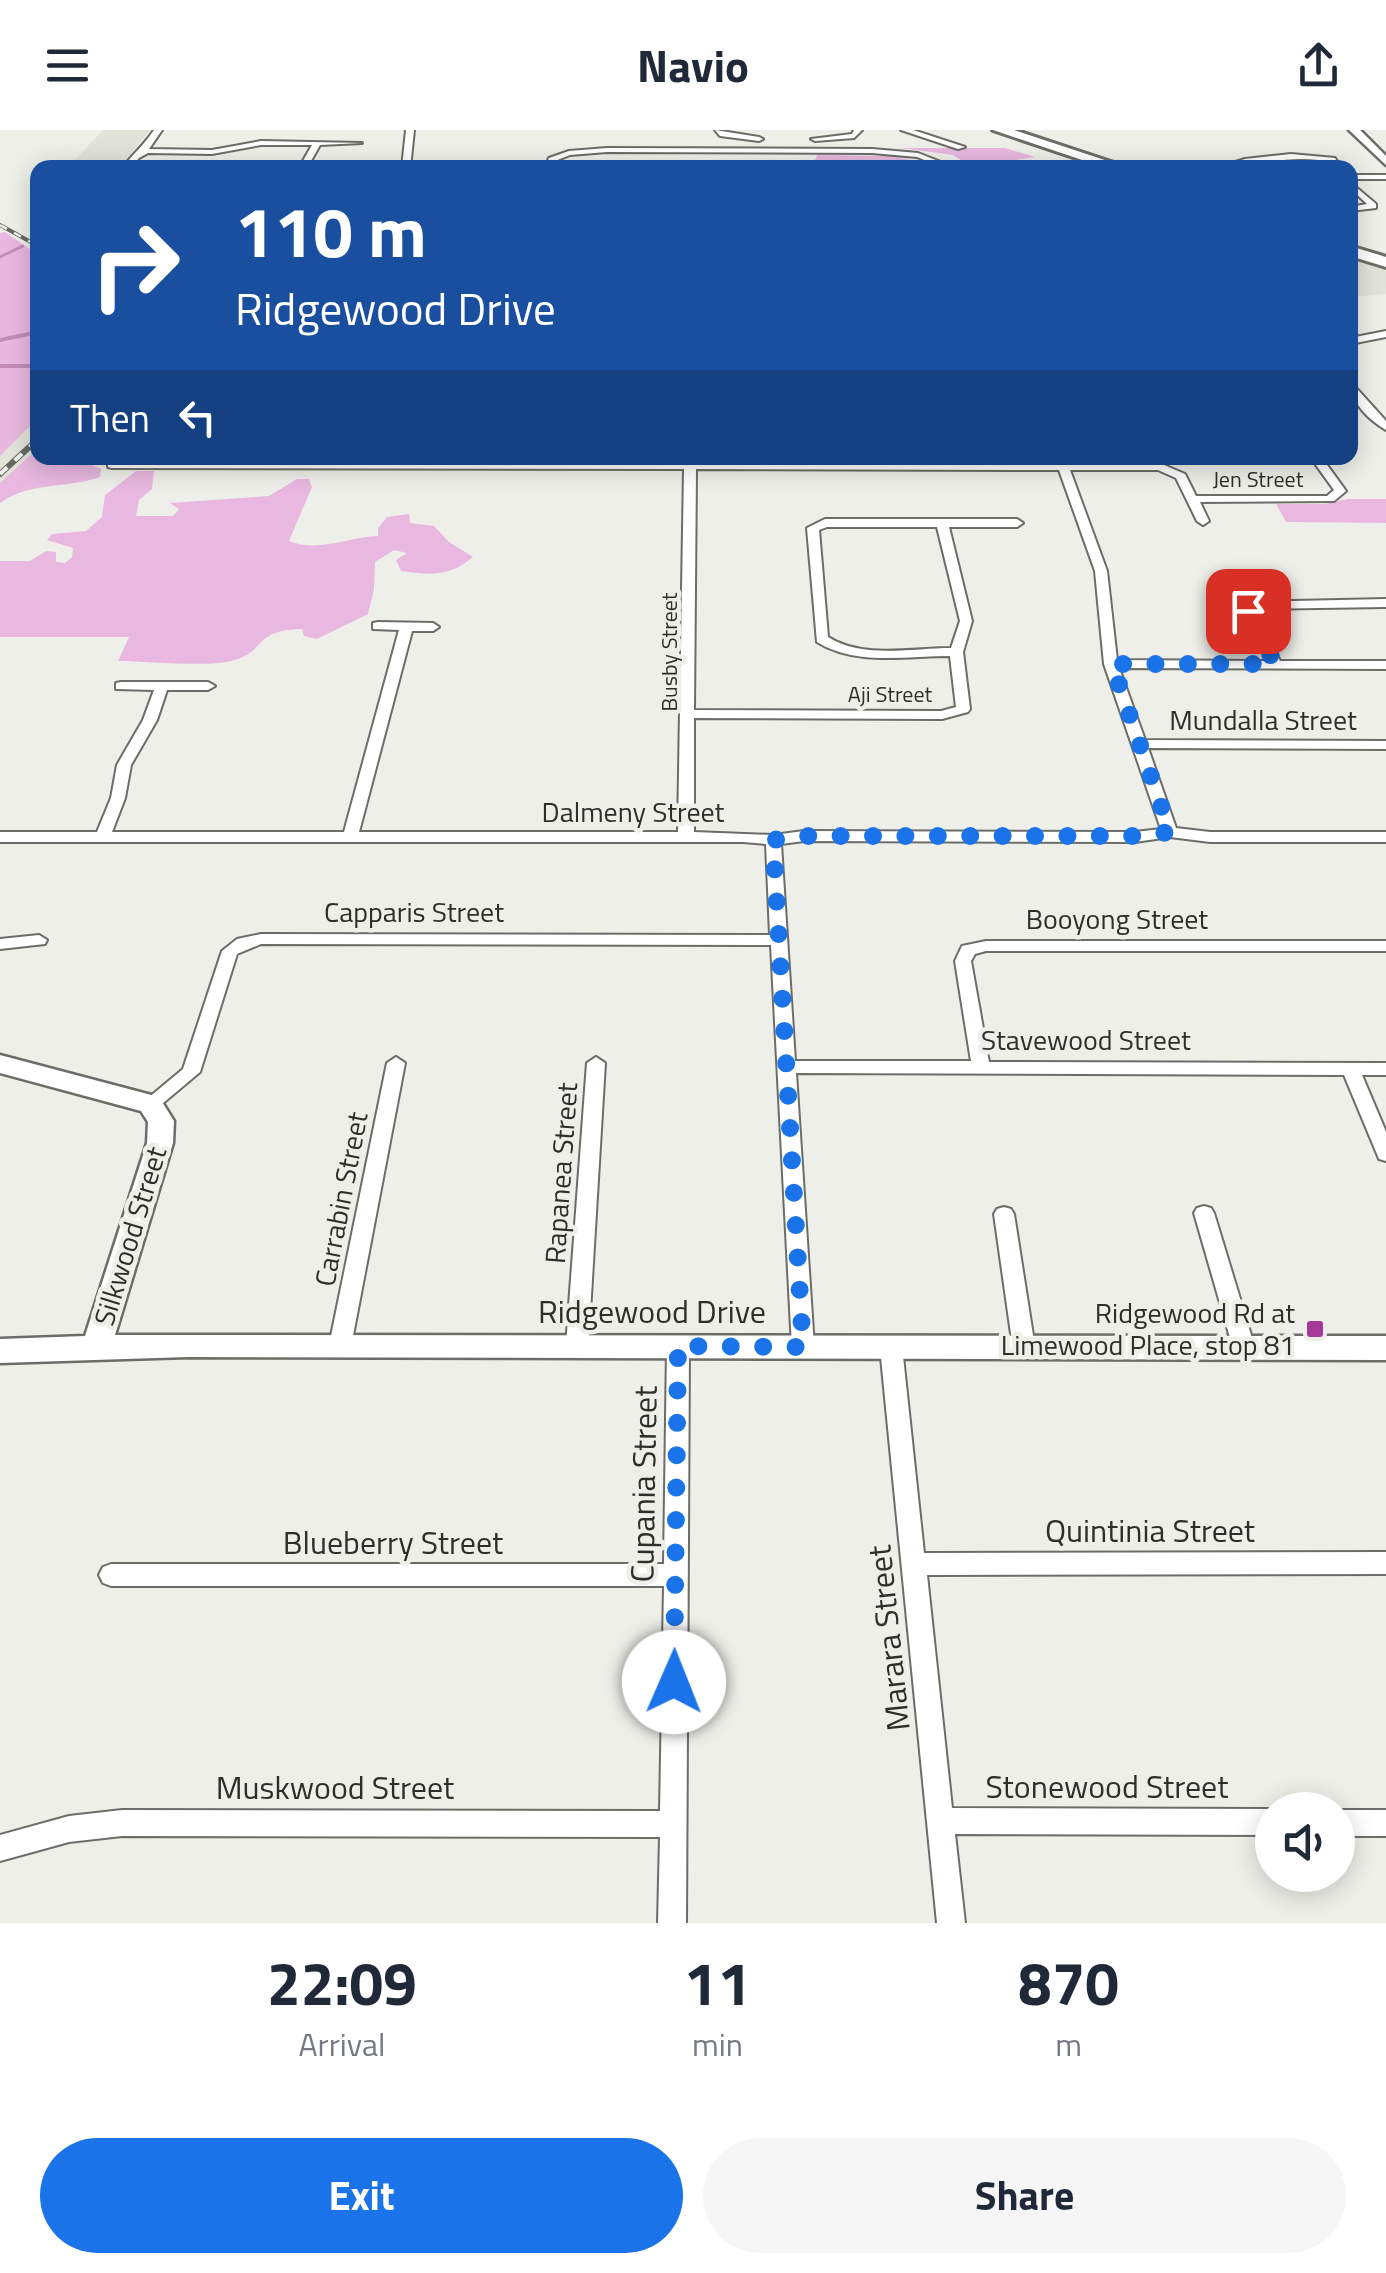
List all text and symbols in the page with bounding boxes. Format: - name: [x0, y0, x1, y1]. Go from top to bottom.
- text: Navio: [637, 31, 749, 99]
- icon: menu: [40, 38, 95, 93]
- icon: share: [1291, 38, 1346, 93]
- text: 110 m: [235, 178, 427, 284]
- icon: right: [70, 200, 200, 330]
- text: Ridgewood Drive: [235, 274, 556, 342]
- text: Then: [70, 389, 150, 447]
- icon: left: [170, 390, 225, 445]
- street label: Jen Street: [1213, 462, 1304, 496]
- pin: [1206, 569, 1291, 654]
- icon: arrive: [1221, 584, 1276, 639]
- street label: Busby Street: [652, 592, 686, 712]
- street label: Aji Street: [848, 677, 932, 711]
- street label: Mundalla Street: [1169, 698, 1357, 741]
- street label: Dalmeny Street: [542, 790, 725, 833]
- street label: Capparis Street: [324, 890, 504, 933]
- street label: Booyong Street: [1026, 897, 1208, 940]
- street label: Stavewood Street: [981, 1018, 1191, 1061]
- street label: Rapanea Street: [533, 1081, 588, 1265]
- street label: Carrabin Street: [303, 1108, 379, 1290]
- street label: Silkwood Street: [82, 1141, 177, 1331]
- street label: Ridgewood Drive: [538, 1287, 766, 1335]
- place label: Ridgewood Rd at Limewood Place, stop 81: [1001, 1291, 1295, 1366]
- marker: Ridgewood Rd at Limewood Place, stop 81: [1304, 1318, 1326, 1340]
- street label: Cupania Street: [617, 1385, 669, 1583]
- street label: Quintinia Street: [1045, 1506, 1255, 1554]
- street label: Blueberry Street: [283, 1518, 503, 1566]
- street label: Marara Street: [854, 1543, 922, 1733]
- position arrow: [622, 1630, 726, 1734]
- street label: Stonewood Street: [986, 1762, 1228, 1810]
- street label: Muskwood Street: [216, 1763, 454, 1811]
- map controls: [1255, 1792, 1355, 1892]
- button: sound: [1255, 1792, 1355, 1892]
- text: 22:09: [267, 1937, 417, 2028]
- text: 11: [684, 1937, 751, 2028]
- text: 870: [1018, 1937, 1119, 2028]
- text: Arrival: [299, 2020, 385, 2068]
- text: min: [692, 2020, 743, 2068]
- text: m: [1055, 2020, 1082, 2068]
- button: Exit: [40, 2138, 683, 2253]
- button: Share: [703, 2138, 1346, 2253]

